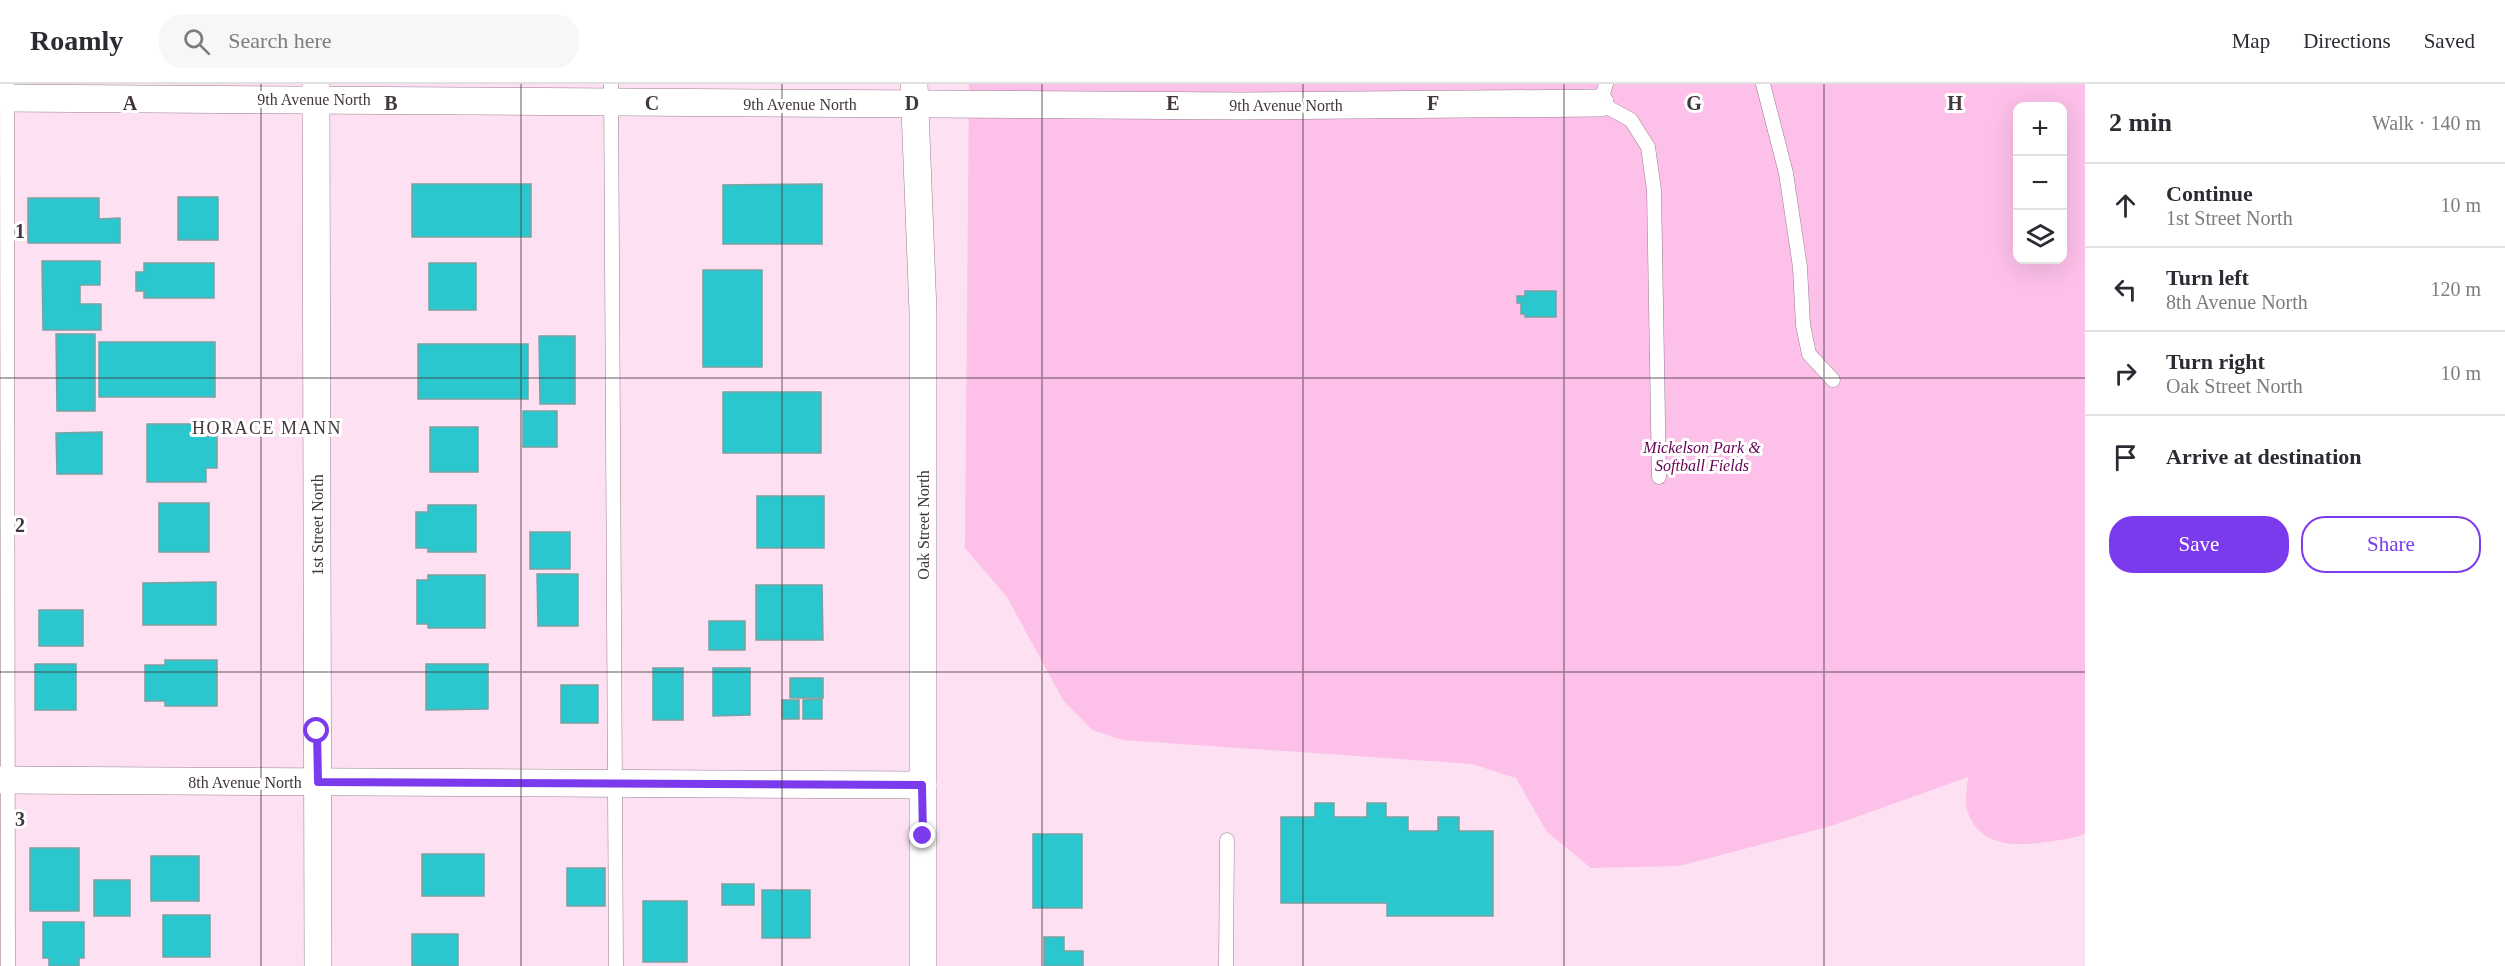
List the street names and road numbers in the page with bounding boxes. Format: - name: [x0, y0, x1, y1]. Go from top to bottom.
- street label: 9th Avenue North: [257, 91, 371, 108]
- street label: 9th Avenue North: [743, 96, 857, 113]
- street label: 9th Avenue North: [1229, 97, 1343, 114]
- street label: Oak Street North: [915, 470, 932, 580]
- street label: 1st Street North: [309, 474, 326, 576]
- street label: 8th Avenue North: [188, 774, 302, 791]

